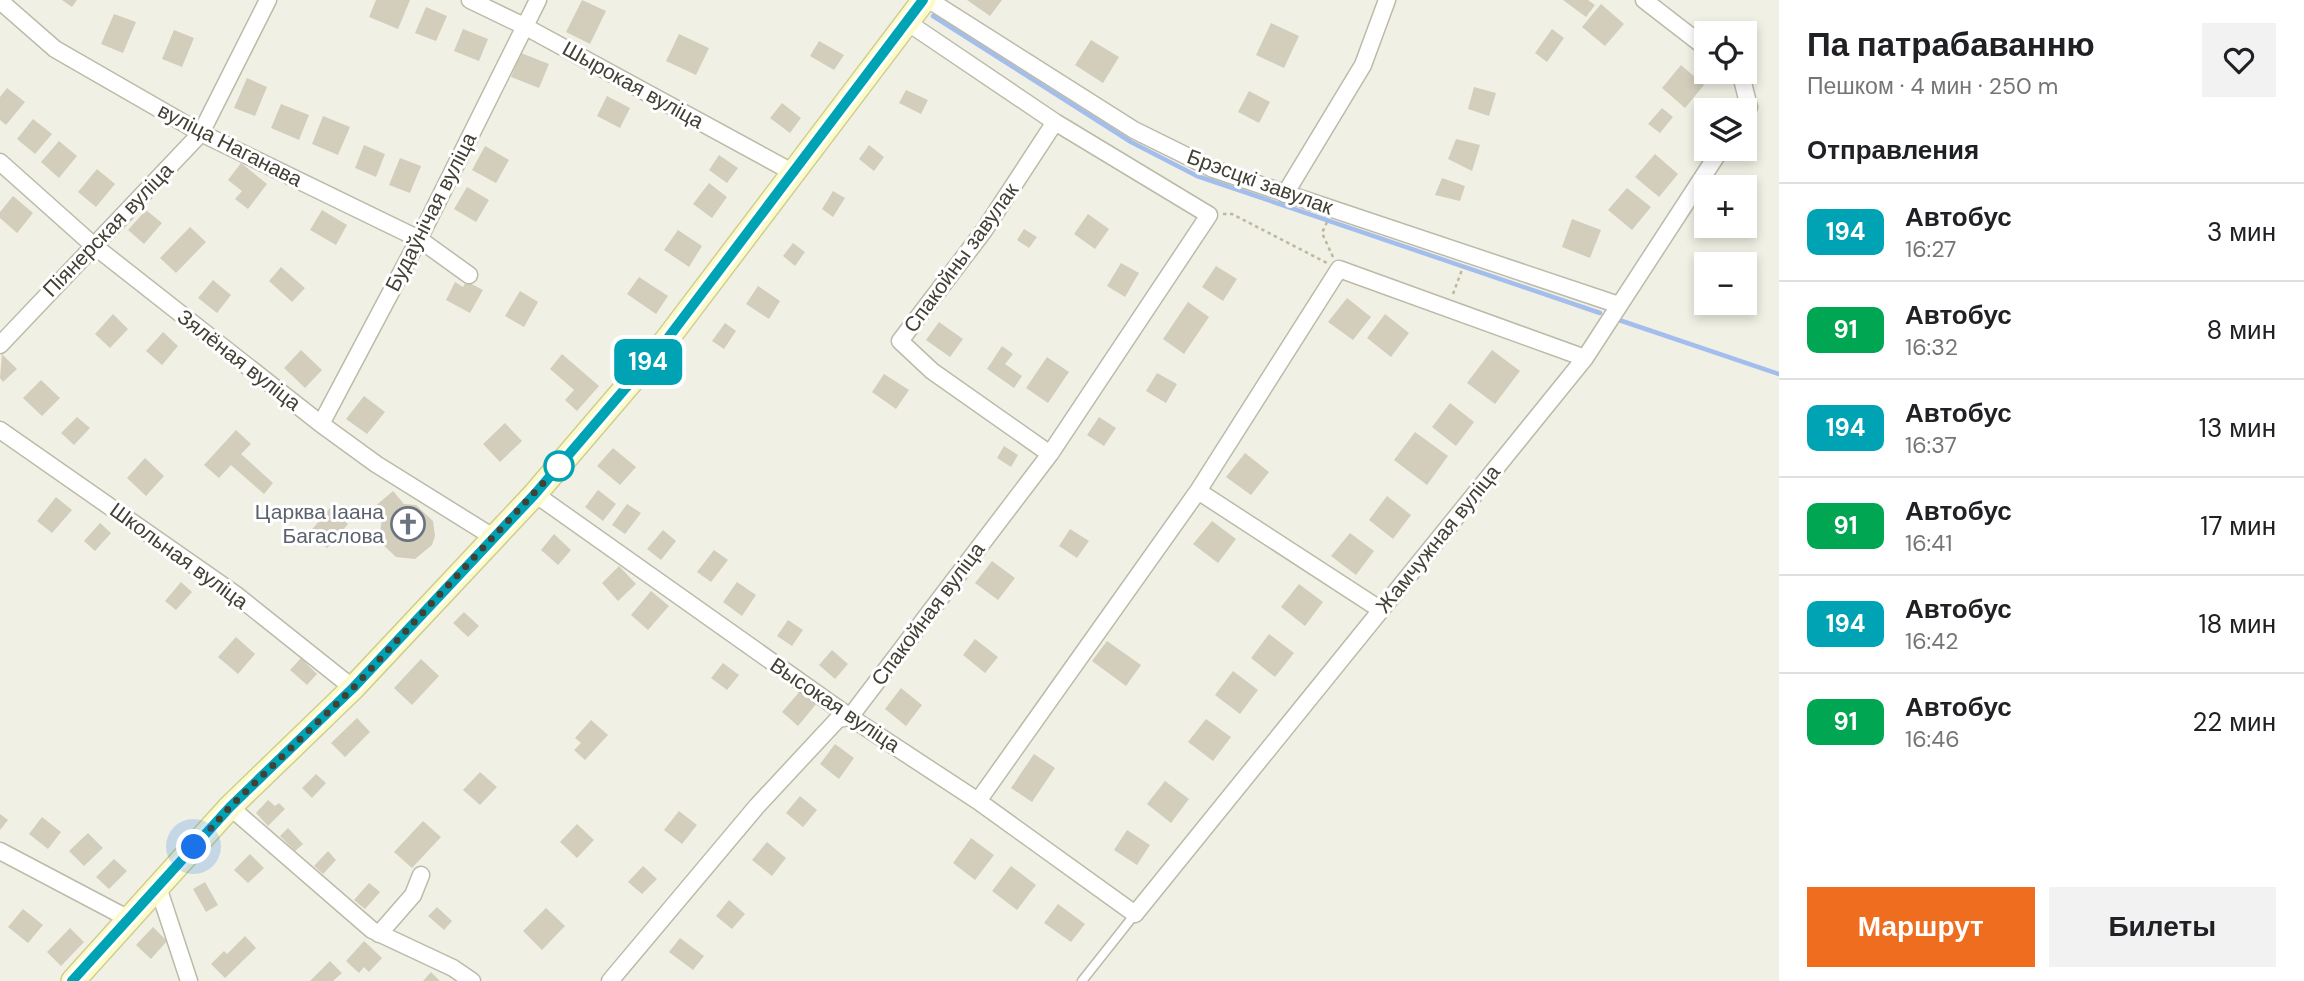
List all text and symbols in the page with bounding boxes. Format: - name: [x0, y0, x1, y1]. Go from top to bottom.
- map controls: [1694, 21, 1757, 315]
- button: locate: [1694, 21, 1757, 84]
- text: Па патрабаванню: [1807, 23, 2095, 66]
- button: heart: [2202, 23, 2276, 97]
- street label: Шырокая вуліца: [557, 35, 709, 136]
- text: Пешком · 4 мин · 250 m: [1807, 71, 2058, 101]
- street label: вуліца Наганава: [153, 97, 307, 194]
- button: layers: [1694, 98, 1757, 161]
- street label: Будаўнічая вуліца: [379, 128, 483, 296]
- text: Отправления: [1807, 133, 1979, 167]
- street label: Брэсцкі завулак: [1183, 143, 1338, 222]
- street label: Піянерская вуліца: [37, 157, 180, 303]
- button: +: [1694, 175, 1757, 238]
- street label: Спакойны завулак: [897, 177, 1025, 338]
- text: Автобус: [1905, 200, 2012, 234]
- text: 3 мин: [2207, 215, 2276, 249]
- text: 194: [1826, 216, 1865, 247]
- text: 16:27: [1905, 234, 1956, 264]
- button: −: [1694, 252, 1757, 315]
- text: Автобус: [1905, 298, 2012, 332]
- street label: Зялёная вуліца: [171, 303, 307, 417]
- text: 8 мин: [2207, 313, 2276, 347]
- text: 91: [1834, 314, 1857, 345]
- text: 16:32: [1905, 332, 1958, 362]
- line badge: 194: [608, 339, 688, 385]
- text: 194: [628, 346, 668, 377]
- text: Автобус: [1905, 396, 2012, 430]
- text: 13 мин: [2199, 411, 2276, 445]
- text: 194: [1826, 412, 1865, 443]
- text: 16:37: [1905, 430, 1957, 460]
- unlabelled marker: [544, 451, 574, 481]
- street label: Жамчужная вуліца: [1370, 459, 1507, 619]
- text: Автобус: [1905, 494, 2012, 528]
- street label: Школьная вуліца: [104, 496, 254, 616]
- place label: Царква Іаана Багаслова: [255, 498, 384, 550]
- church icon: Царква Іаана Багаслова: [389, 505, 427, 543]
- text: 17 мин: [2200, 509, 2276, 543]
- text: 91: [1834, 510, 1857, 541]
- text: 16:41: [1905, 528, 1952, 558]
- street label: Спакойная вуліца: [865, 536, 991, 691]
- text: Автобус: [1905, 592, 2012, 626]
- text: 18 мин: [2198, 607, 2276, 641]
- text: 194: [1826, 608, 1865, 639]
- text: 16:42: [1905, 626, 1958, 656]
- street label: Высокая вуліца: [765, 651, 906, 759]
- text: Автобус: [1905, 690, 2012, 724]
- text: 22 мин: [2192, 705, 2276, 739]
- text: 91: [1834, 706, 1857, 737]
- text: 16:46: [1905, 724, 1960, 754]
- your location: [176, 829, 211, 864]
- button: Маршрут: [1807, 887, 2035, 967]
- button: Билеты: [2049, 887, 2276, 967]

